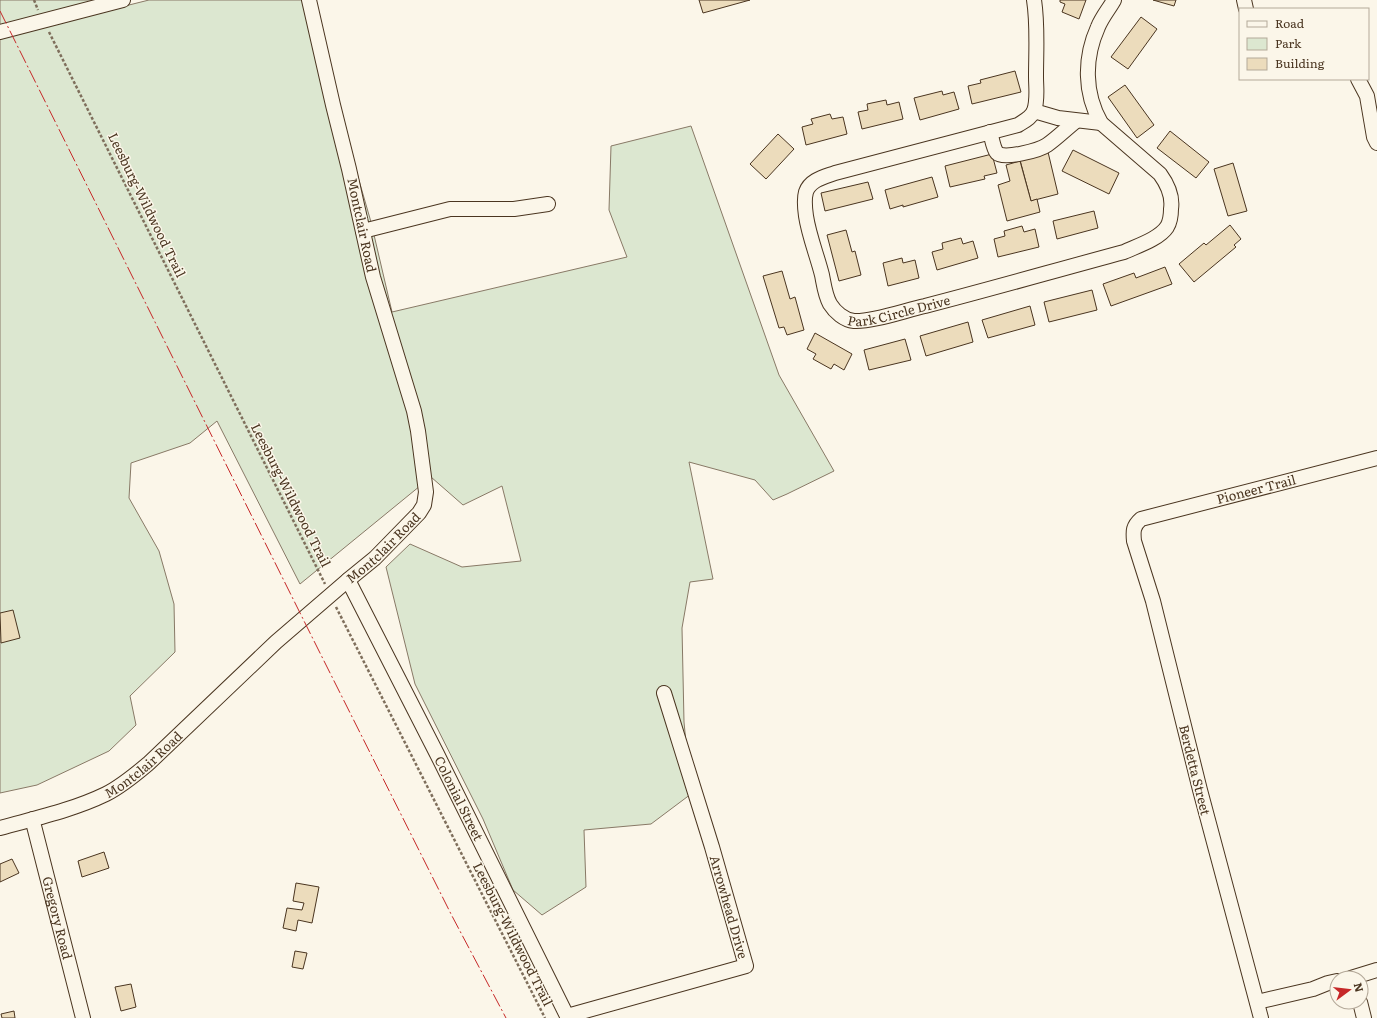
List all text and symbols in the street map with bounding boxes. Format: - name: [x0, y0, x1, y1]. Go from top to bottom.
- legend: [1239, 8, 1369, 80]
- text: Road: [1275, 14, 1305, 32]
- text: Park: [1275, 34, 1302, 52]
- text: Building: [1275, 54, 1325, 72]
- street label: Leesburg-Wildwood Trail: [104, 129, 191, 281]
- street label: Montclair Road: [343, 176, 382, 274]
- street label: Park Circle Drive: [846, 290, 952, 330]
- street label: Leesburg-Wildwood Trail: [247, 420, 336, 570]
- street label: Pioneer Trail: [1214, 469, 1298, 508]
- street label: Montclair Road: [342, 507, 424, 587]
- street label: Berdetta Street: [1175, 723, 1216, 818]
- street label: Montclair Road: [101, 726, 186, 802]
- street label: Colonial Street: [430, 753, 489, 844]
- street label: Arrowhead Drive: [706, 853, 753, 961]
- street label: Leesburg-Wildwood Trail: [469, 859, 558, 1009]
- street label: Gregory Road: [38, 874, 78, 961]
- north arrow: [1329, 970, 1369, 1010]
- text: N: [1351, 981, 1369, 994]

